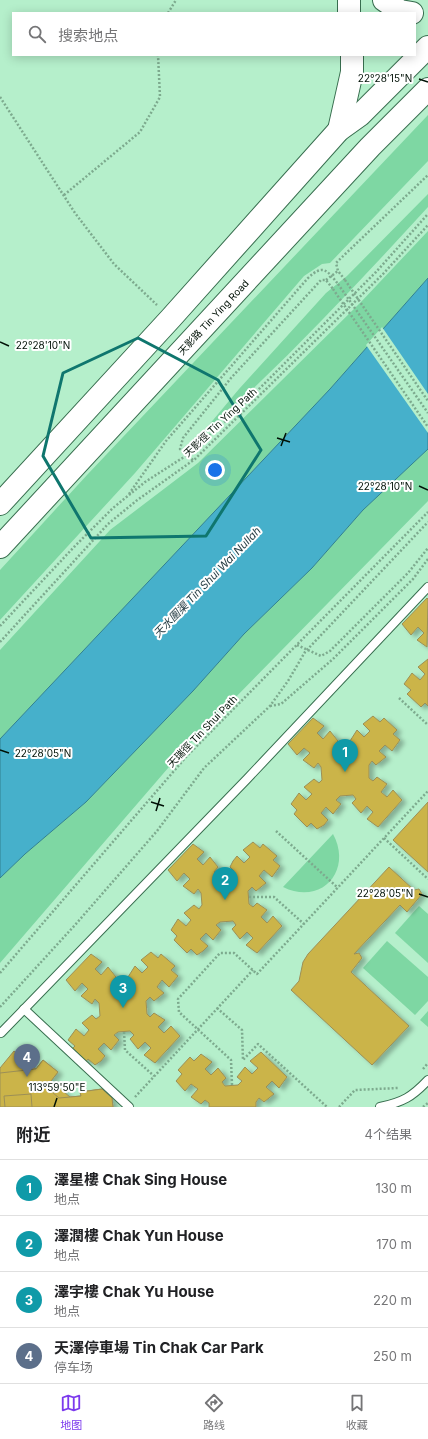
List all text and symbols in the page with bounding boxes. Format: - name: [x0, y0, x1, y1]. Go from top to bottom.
- search box: [12, 12, 416, 56]
- icon: search: [26, 23, 48, 45]
- text: 搜索地点: [58, 26, 118, 45]
- text: 22°28'15"N: [358, 72, 412, 84]
- street label: 天影路 Tin Ying Road: [175, 277, 251, 357]
- text: 22°28'10"N: [16, 339, 70, 351]
- street label: 天影徑 Tin Ying Path: [181, 385, 259, 459]
- your location: [205, 460, 225, 480]
- text: 22°28'10"N: [358, 480, 412, 492]
- water label: 天水圍渠 Tin Shui Wai Nullah: [150, 523, 264, 640]
- street label: 天瑞徑 Tin Shui Path: [165, 693, 239, 769]
- pin: 1: [332, 739, 358, 772]
- text: 22°28'05"N: [15, 747, 71, 759]
- pin: 2: [212, 867, 238, 900]
- text: 22°28'05"N: [357, 887, 413, 899]
- pin: 3: [110, 975, 136, 1008]
- pin: 4: [14, 1044, 40, 1077]
- text: 113°59'50"E: [28, 1081, 86, 1093]
- text: 附近: [16, 1125, 50, 1145]
- text: 4个结果: [365, 1126, 412, 1142]
- text: 澤星樓 Chak Sing House: [54, 1170, 227, 1189]
- text: 1: [26, 1180, 32, 1196]
- text: 130 m: [375, 1180, 412, 1196]
- text: 地点: [54, 1191, 80, 1207]
- text: 澤潤樓 Chak Yun House: [54, 1226, 224, 1245]
- text: 2: [25, 1236, 33, 1252]
- text: 170 m: [376, 1236, 412, 1252]
- text: 地点: [54, 1247, 80, 1263]
- text: 澤宇樓 Chak Yu House: [54, 1282, 214, 1301]
- text: 3: [25, 1292, 33, 1308]
- text: 220 m: [373, 1292, 412, 1308]
- text: 地点: [54, 1303, 80, 1319]
- text: 天澤停車場 Tin Chak Car Park: [54, 1338, 264, 1357]
- text: 4: [25, 1348, 33, 1364]
- text: 250 m: [373, 1348, 412, 1364]
- text: 停车场: [54, 1359, 93, 1375]
- tab: 地图: [60, 1392, 82, 1432]
- tab: 路线: [203, 1392, 225, 1432]
- tab: 收藏: [346, 1392, 368, 1432]

